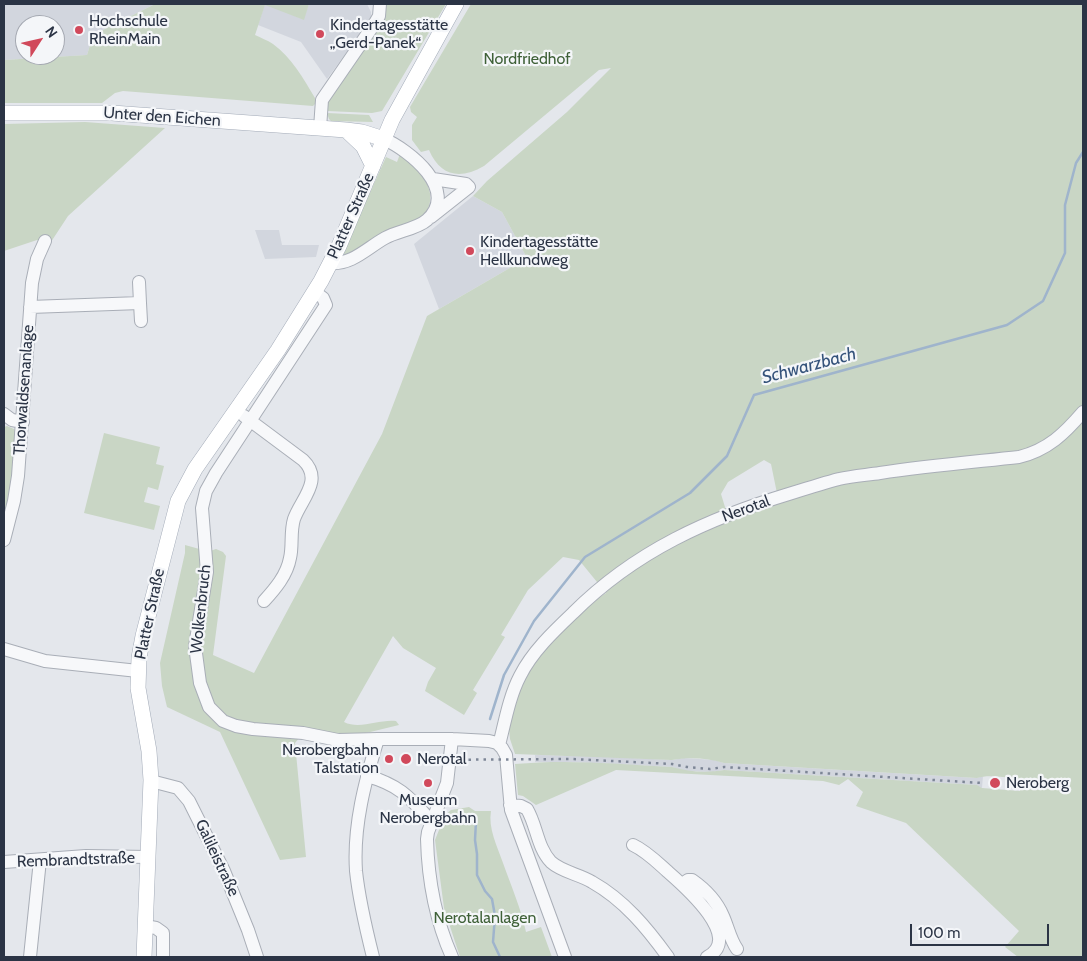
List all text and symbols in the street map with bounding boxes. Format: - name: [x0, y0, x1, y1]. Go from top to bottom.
- place label: Hochschule RheinMain: [89, 11, 168, 49]
- north arrow: [15, 15, 65, 65]
- place label: Kindertagesstätte „Gerd-Panek“: [330, 15, 448, 53]
- text: N: [41, 23, 62, 41]
- marker: Hochschule RheinMain: [73, 24, 85, 36]
- marker: Kindertagesstätte „Gerd-Panek“: [314, 28, 326, 40]
- park label: Nordfriedhof: [483, 49, 571, 69]
- street label: Unter den Eichen: [103, 103, 221, 131]
- street label: Platter Straße: [323, 170, 379, 262]
- place label: Kindertagesstätte Hellkundweg: [480, 232, 598, 270]
- marker: Kindertagesstätte Hellkundweg: [464, 245, 476, 257]
- street label: Thorwaldsenanlage: [10, 324, 38, 456]
- water label: Schwarzbach: [760, 343, 858, 389]
- street label: Nerotal: [719, 491, 773, 527]
- street label: Wolkenbruch: [187, 564, 215, 654]
- street label: Platter Straße: [131, 567, 169, 661]
- place label: Nerobergbahn Talstation: [282, 740, 379, 778]
- place label: Nerotal: [417, 749, 467, 769]
- marker: Nerotal: [399, 752, 413, 766]
- marker: Nerobergbahn Talstation: [383, 753, 395, 765]
- place label: Neroberg: [1006, 773, 1069, 793]
- marker: Neroberg: [988, 776, 1002, 790]
- marker: Museum Nerobergbahn: [422, 777, 434, 789]
- place label: Museum Nerobergbahn: [379, 790, 477, 828]
- street label: Galileistraße: [191, 816, 243, 900]
- street label: Rembrandtstraße: [17, 848, 135, 872]
- park label: Nerotalanlagen: [434, 908, 536, 928]
- scale bar: [912, 914, 1051, 946]
- text: 100 m: [918, 924, 960, 942]

